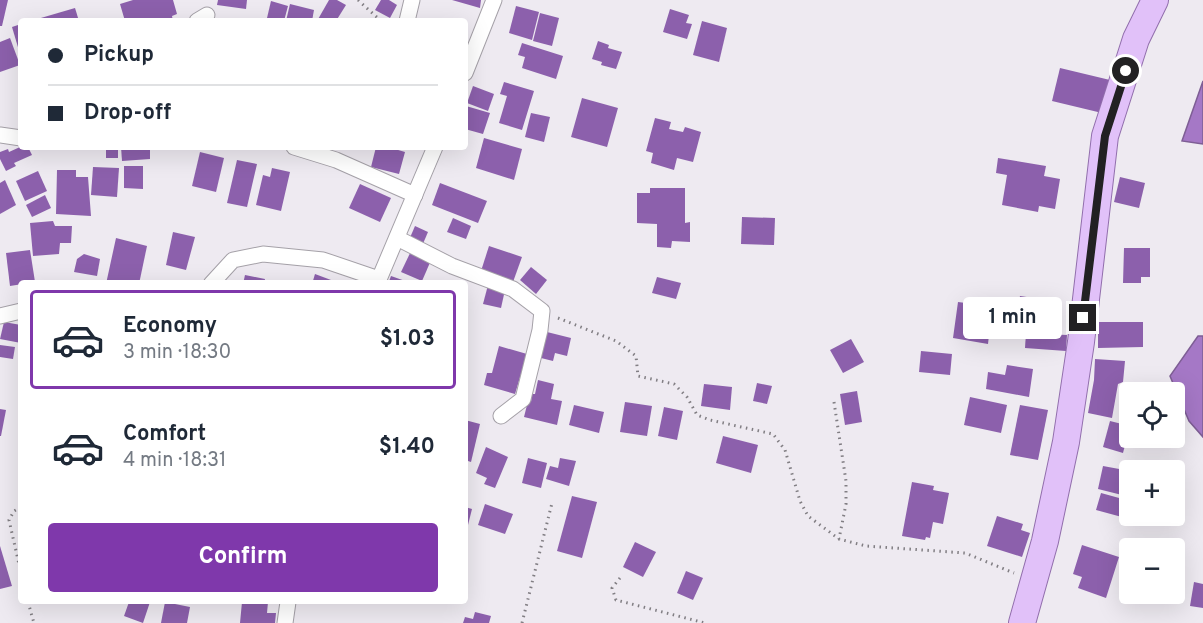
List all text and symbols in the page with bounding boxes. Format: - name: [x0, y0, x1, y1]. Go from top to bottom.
- text: Pickup: [84, 42, 154, 69]
- route start: [1112, 57, 1139, 84]
- text: Drop-off: [84, 100, 171, 127]
- callout: 1 min: [963, 297, 1062, 339]
- route end: [1069, 304, 1096, 331]
- text: 1 min: [988, 305, 1037, 331]
- icon: car: [51, 313, 105, 367]
- text: Economy: [123, 313, 217, 340]
- text: $1.03: [380, 326, 435, 353]
- text: 3 min · 18:30: [123, 340, 231, 366]
- map controls: [1119, 382, 1185, 604]
- button: locate: [1119, 382, 1185, 448]
- icon: car: [51, 421, 105, 475]
- text: Comfort: [123, 421, 206, 448]
- text: $1.40: [379, 434, 435, 461]
- text: 4 min · 18:31: [123, 448, 226, 474]
- button: +: [1119, 460, 1185, 526]
- button: Confirm: [48, 523, 438, 592]
- button: −: [1119, 538, 1185, 604]

